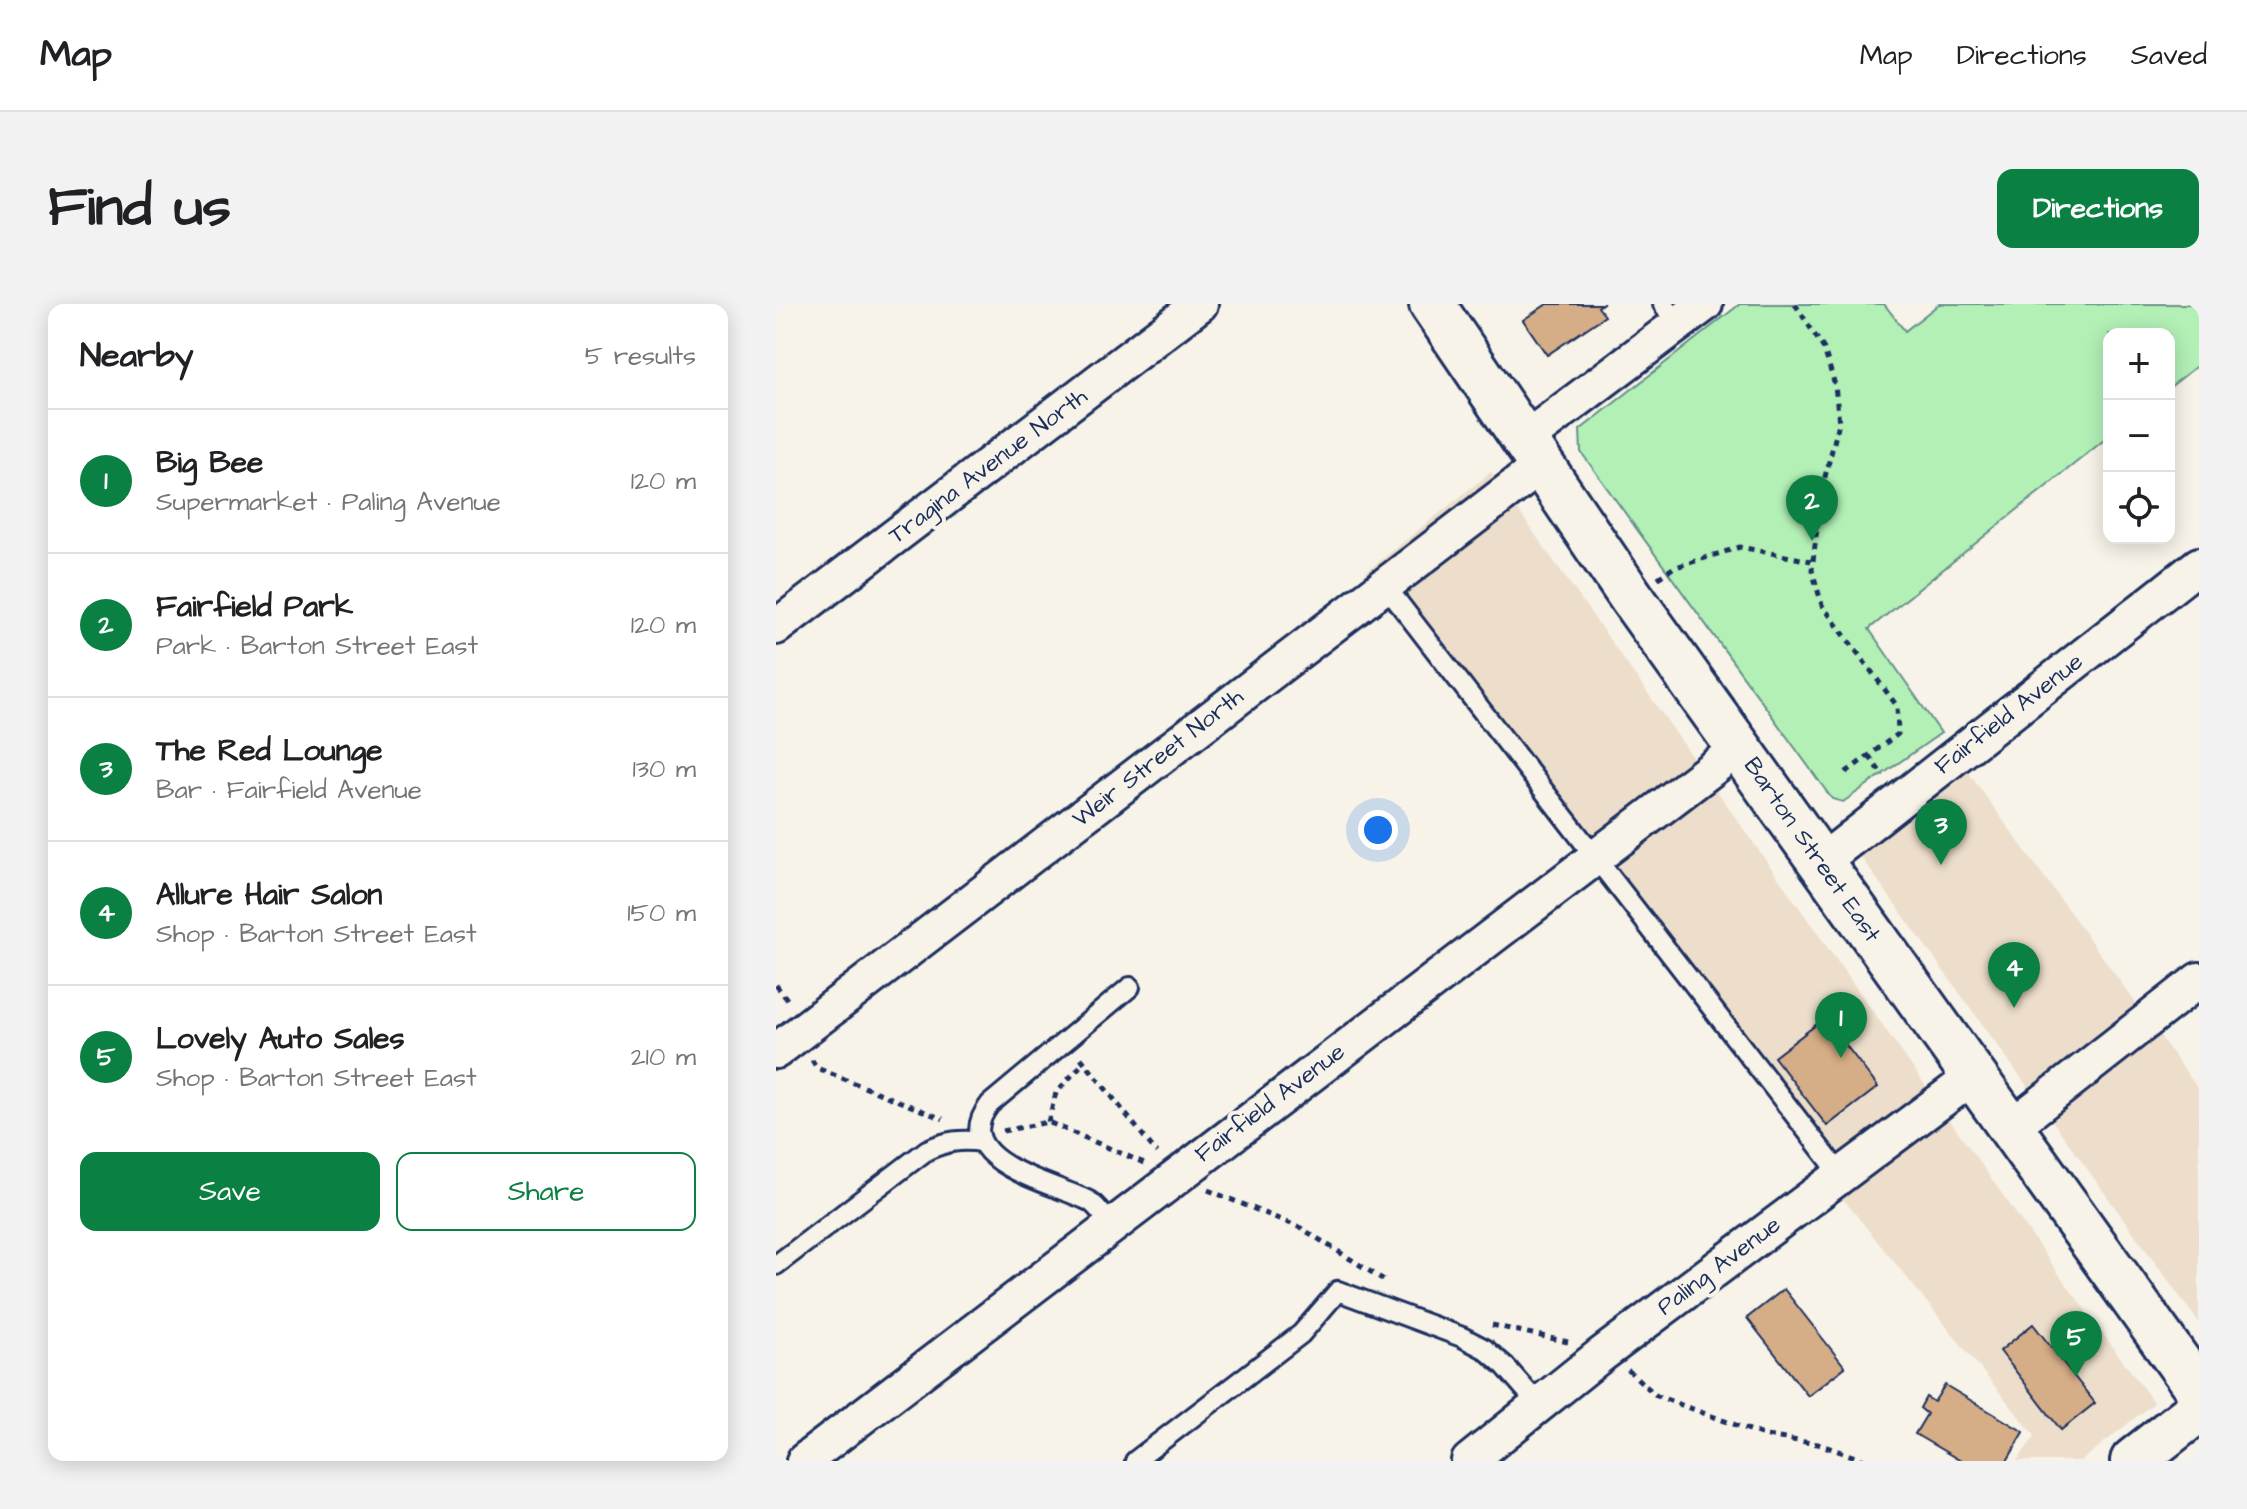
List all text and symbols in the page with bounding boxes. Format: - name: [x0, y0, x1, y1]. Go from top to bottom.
- text: Map: [40, 29, 112, 81]
- text: Map: [1860, 36, 1913, 75]
- text: Directions: [1957, 36, 2087, 75]
- text: Saved: [2131, 36, 2207, 75]
- text: Find us: [48, 169, 231, 247]
- button: Directions: [1997, 169, 2199, 248]
- map controls: [2103, 328, 2175, 544]
- button: +: [2103, 328, 2175, 400]
- text: Nearby: [80, 332, 194, 380]
- text: 5 results: [585, 338, 696, 374]
- street label: Tragina Avenue North: [881, 380, 1095, 553]
- button: −: [2103, 400, 2175, 472]
- text: Big Bee: [156, 442, 263, 484]
- text: 1: [104, 463, 108, 499]
- text: 120 m: [631, 463, 696, 499]
- button: locate: [2103, 472, 2175, 544]
- pin: 2: [1786, 475, 1838, 541]
- text: Supermarket · Paling Avenue: [156, 484, 501, 520]
- text: Fairfield Park: [156, 586, 353, 628]
- text: 2: [99, 607, 113, 643]
- text: 120 m: [631, 607, 696, 643]
- text: Park · Barton Street East: [156, 628, 478, 664]
- street label: Fairfield Avenue: [1928, 645, 2090, 783]
- street label: Weir Street North: [1065, 680, 1251, 836]
- text: The Red Lounge: [156, 730, 382, 772]
- street label: Barton Street East: [1735, 750, 1889, 950]
- text: 3: [99, 751, 113, 787]
- text: 130 m: [632, 751, 696, 787]
- text: Bar · Fairfield Avenue: [156, 772, 422, 808]
- pin: 3: [1915, 799, 1967, 865]
- your location: [1358, 810, 1398, 850]
- text: Allure Hair Salon: [156, 874, 382, 916]
- text: 4: [97, 895, 115, 931]
- text: 150 m: [627, 895, 696, 931]
- text: Shop · Barton Street East: [156, 916, 477, 952]
- pin: 4: [1988, 942, 2040, 1008]
- pin: 1: [1815, 992, 1867, 1058]
- text: Lovely Auto Sales: [156, 1018, 405, 1060]
- street label: Fairfield Avenue: [1188, 1035, 1352, 1171]
- text: 5: [97, 1039, 115, 1075]
- text: 210 m: [631, 1039, 696, 1075]
- text: Shop · Barton Street East: [156, 1060, 477, 1096]
- button: Save: [80, 1152, 380, 1231]
- button: Share: [396, 1152, 696, 1231]
- street label: Paling Avenue: [1650, 1208, 1788, 1325]
- pin: 5: [2050, 1311, 2102, 1377]

